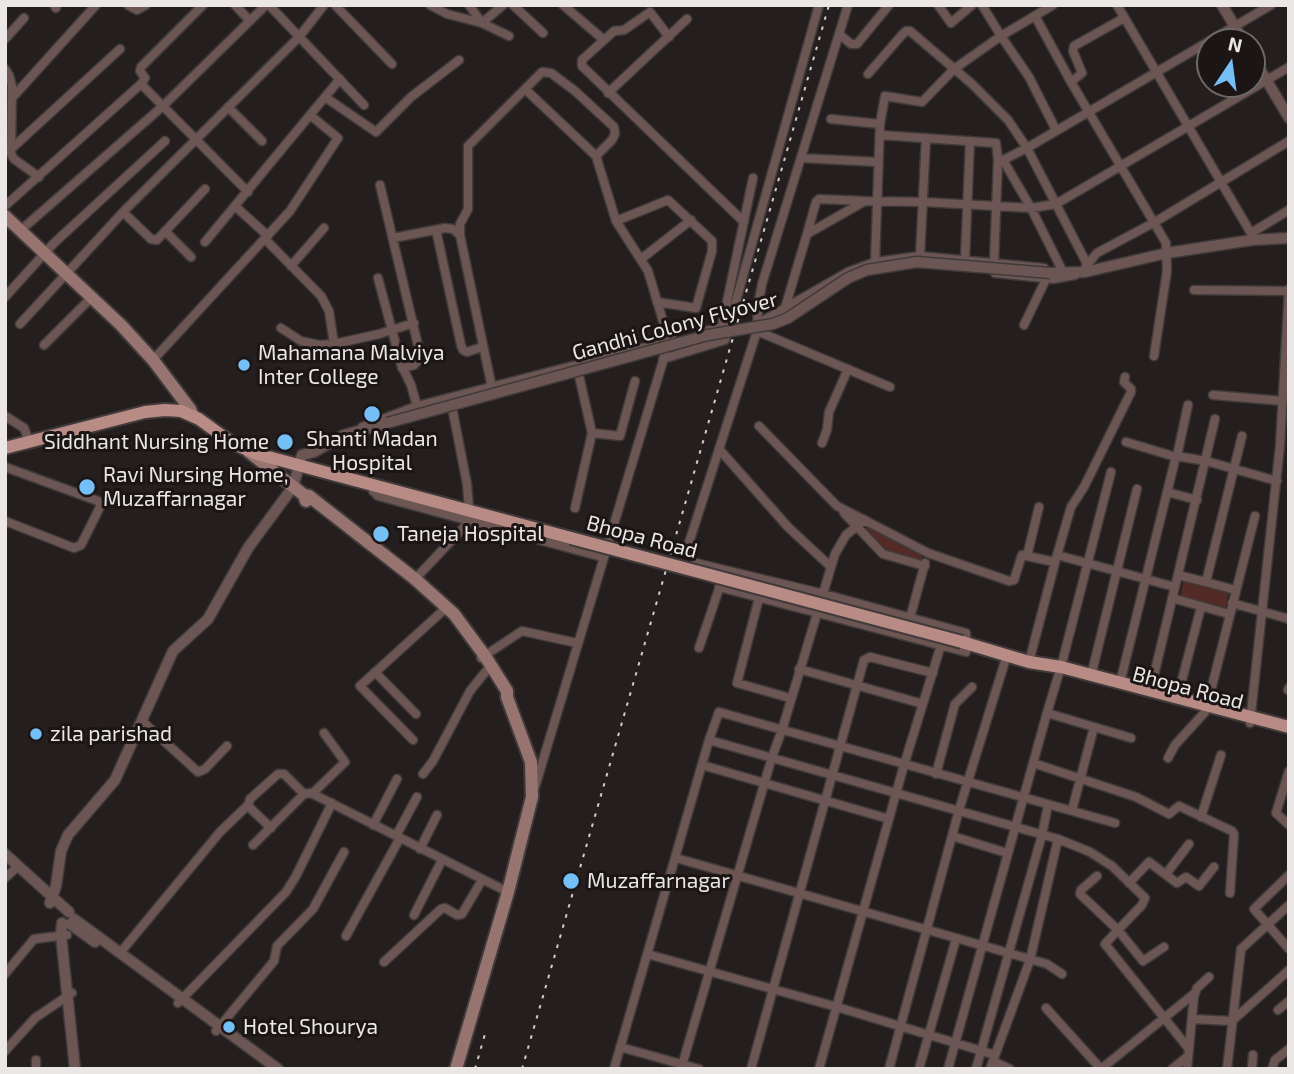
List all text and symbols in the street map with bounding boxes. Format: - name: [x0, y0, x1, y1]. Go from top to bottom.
- north arrow: [1196, 28, 1266, 98]
- text: N: [1226, 31, 1245, 57]
- street label: Gandhi Colony Flyover: [570, 286, 780, 366]
- place label: Mahamana Malviya Inter College: [258, 340, 445, 390]
- marker: Mahamana Malviya Inter College: [236, 357, 252, 373]
- marker: Shanti Madan Hospital: [362, 404, 382, 424]
- place label: Shanti Madan Hospital: [306, 426, 438, 476]
- place label: Siddhant Nursing Home: [44, 429, 269, 455]
- marker: Siddhant Nursing Home: [275, 432, 295, 452]
- place label: Ravi Nursing Home, Muzaffarnagar: [103, 462, 289, 512]
- marker: Ravi Nursing Home, Muzaffarnagar: [77, 477, 97, 497]
- street label: Bhopa Road: [584, 510, 700, 564]
- place label: Taneja Hospital: [397, 521, 543, 547]
- marker: Taneja Hospital: [371, 524, 391, 544]
- street label: Bhopa Road: [1130, 661, 1246, 715]
- place label: zila parishad: [50, 721, 172, 747]
- marker: zila parishad: [28, 726, 44, 742]
- place label: Muzaffarnagar: [587, 868, 730, 894]
- marker: Muzaffarnagar: [561, 871, 581, 891]
- place label: Hotel Shourya: [243, 1014, 378, 1040]
- marker: Hotel Shourya: [221, 1019, 237, 1035]

